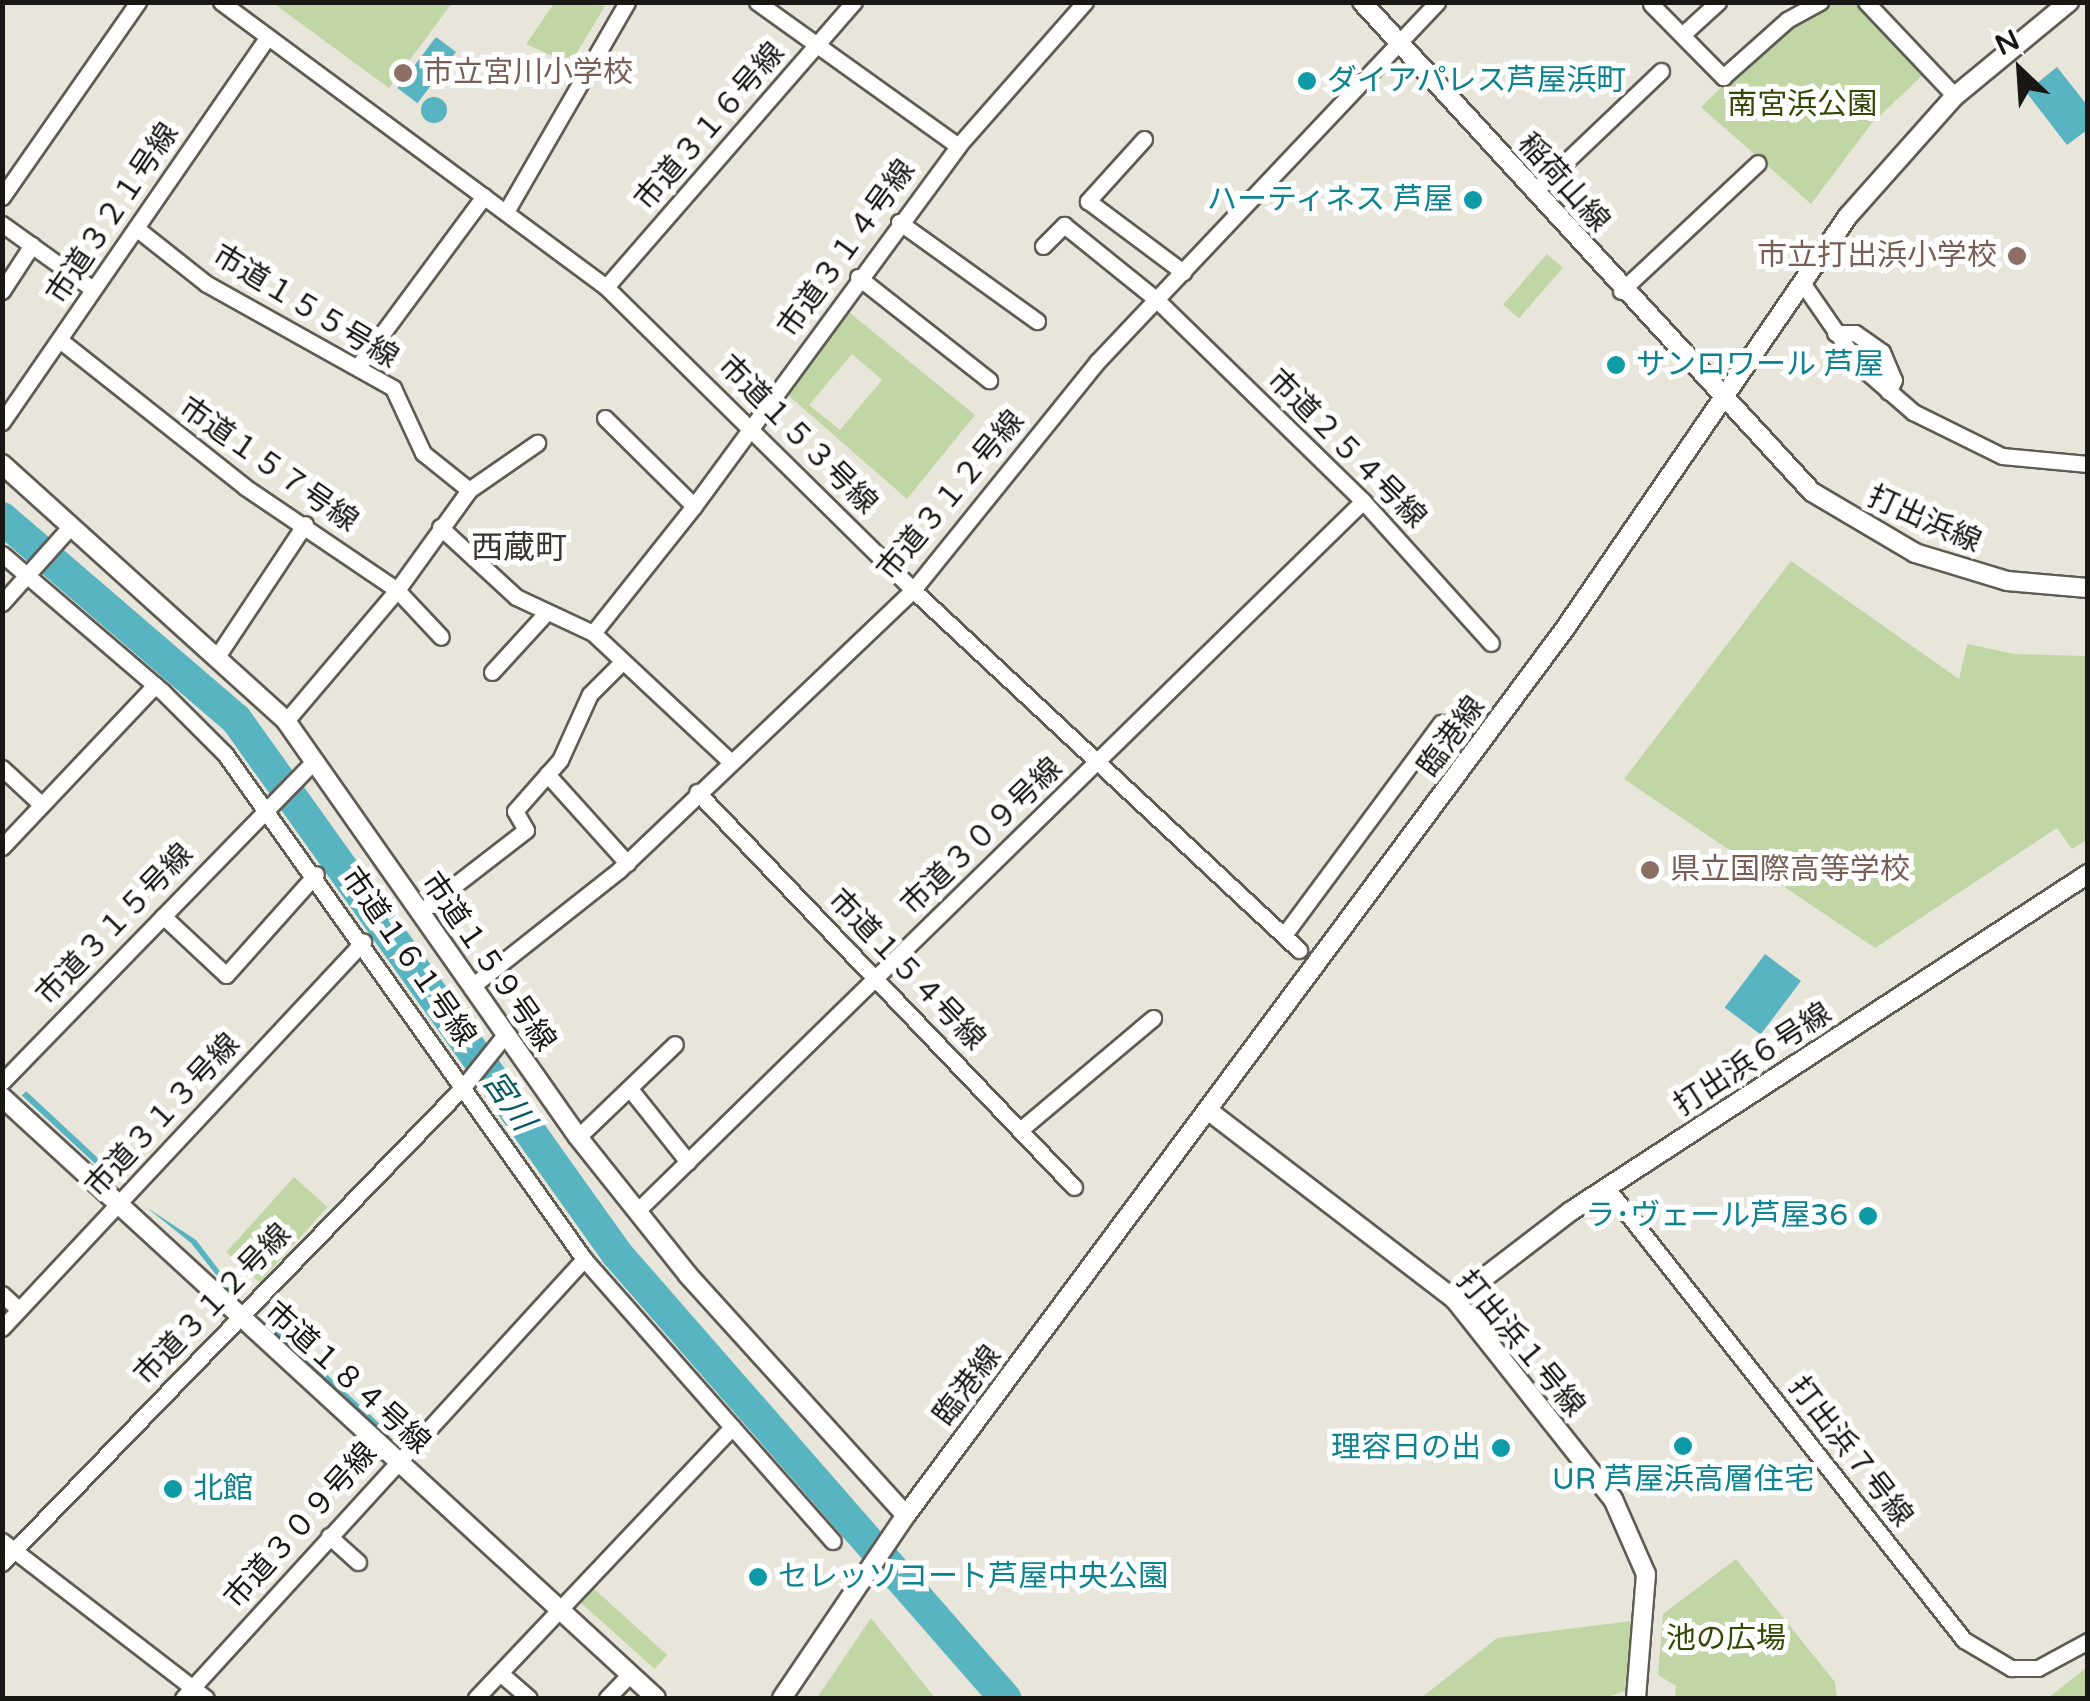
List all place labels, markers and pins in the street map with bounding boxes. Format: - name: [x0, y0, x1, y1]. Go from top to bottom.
- place label: 市立宮川小学校: [423, 55, 633, 91]
- marker: 市立宮川小学校: [392, 62, 414, 84]
- place label: ダイアパレス芦屋浜町: [1327, 63, 1627, 99]
- marker: ダイアパレス芦屋浜町: [1296, 70, 1318, 92]
- place label: ハーティネス 芦屋: [1205, 182, 1453, 218]
- marker: ハーティネス 芦屋: [1462, 189, 1484, 211]
- place label: 市立打出浜小学校: [1757, 238, 1997, 274]
- marker: 市立打出浜小学校: [2006, 245, 2028, 267]
- place label: サンロワール 芦屋: [1636, 347, 1884, 383]
- marker: サンロワール 芦屋: [1605, 354, 1627, 376]
- place label: 県立国際高等学校: [1670, 852, 1910, 888]
- marker: 県立国際高等学校: [1639, 859, 1661, 881]
- place label: ラ･ヴェール芦屋36: [1585, 1198, 1848, 1234]
- marker: ラ･ヴェール芦屋36: [1857, 1205, 1879, 1227]
- place label: 理容日の出: [1331, 1430, 1481, 1466]
- marker: UR 芦屋浜高層住宅: [1672, 1435, 1694, 1457]
- marker: 理容日の出: [1490, 1437, 1512, 1459]
- place label: UR 芦屋浜高層住宅: [1552, 1462, 1814, 1498]
- place label: 北館: [193, 1471, 253, 1507]
- marker: 北館: [162, 1478, 184, 1500]
- place label: セレッソコート芦屋中央公園: [778, 1559, 1168, 1595]
- marker: セレッソコート芦屋中央公園: [747, 1566, 769, 1588]

